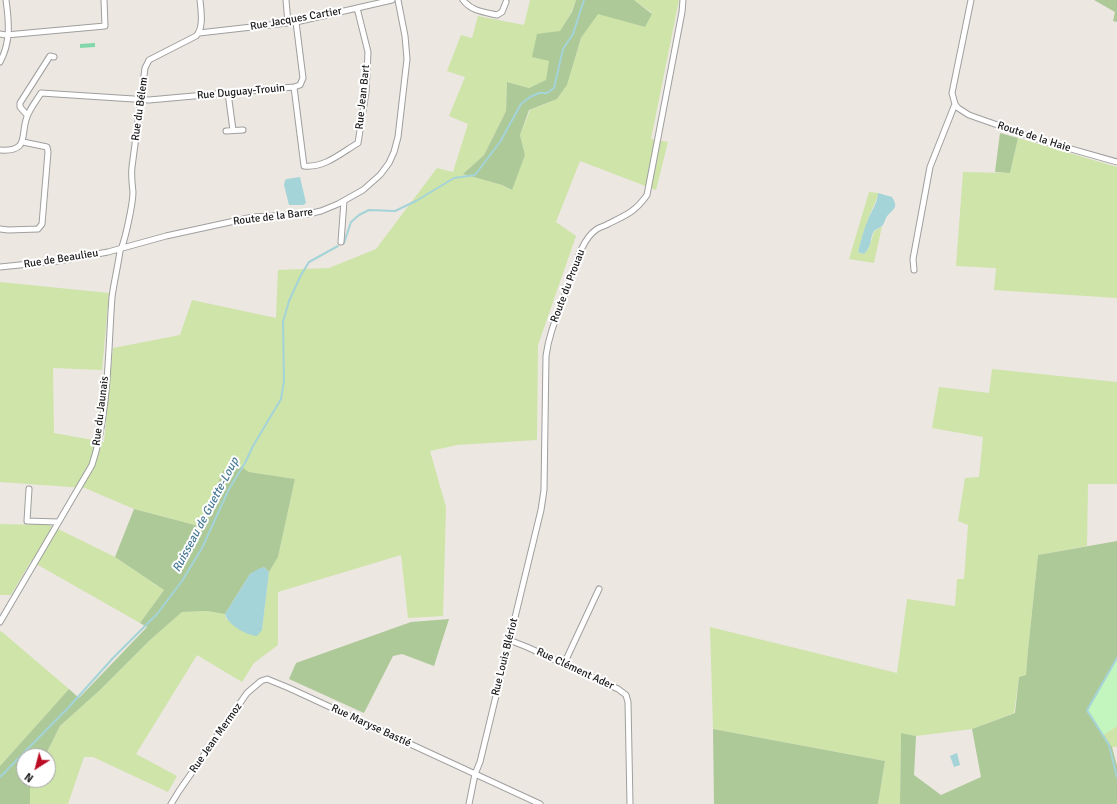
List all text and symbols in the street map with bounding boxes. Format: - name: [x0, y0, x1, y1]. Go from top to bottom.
- street label: Rue Jacques Cartier: [249, 4, 343, 34]
- street label: Rue Jean Bart: [353, 64, 373, 130]
- street label: Rue du Bélem: [129, 76, 151, 142]
- street label: Rue Duguay-Trouin: [196, 82, 286, 102]
- street label: Route de la Haie: [996, 119, 1072, 155]
- street label: Route de la Barre: [232, 206, 314, 228]
- street label: Rue de Beaulieu: [23, 247, 99, 271]
- street label: Route du Prouau: [548, 248, 588, 324]
- street label: Rue du Jaunais: [90, 375, 112, 447]
- water label: Ruisseau de Guette-Loup: [170, 455, 242, 575]
- street label: Rue Louis Blériot: [489, 617, 521, 697]
- street label: Rue Clément Ader: [534, 645, 616, 693]
- street label: Rue Jean Mermoz: [187, 700, 245, 776]
- street label: Rue Maryse Bastié: [329, 702, 413, 750]
- north arrow: [16, 748, 56, 788]
- text: N: [22, 770, 36, 785]

